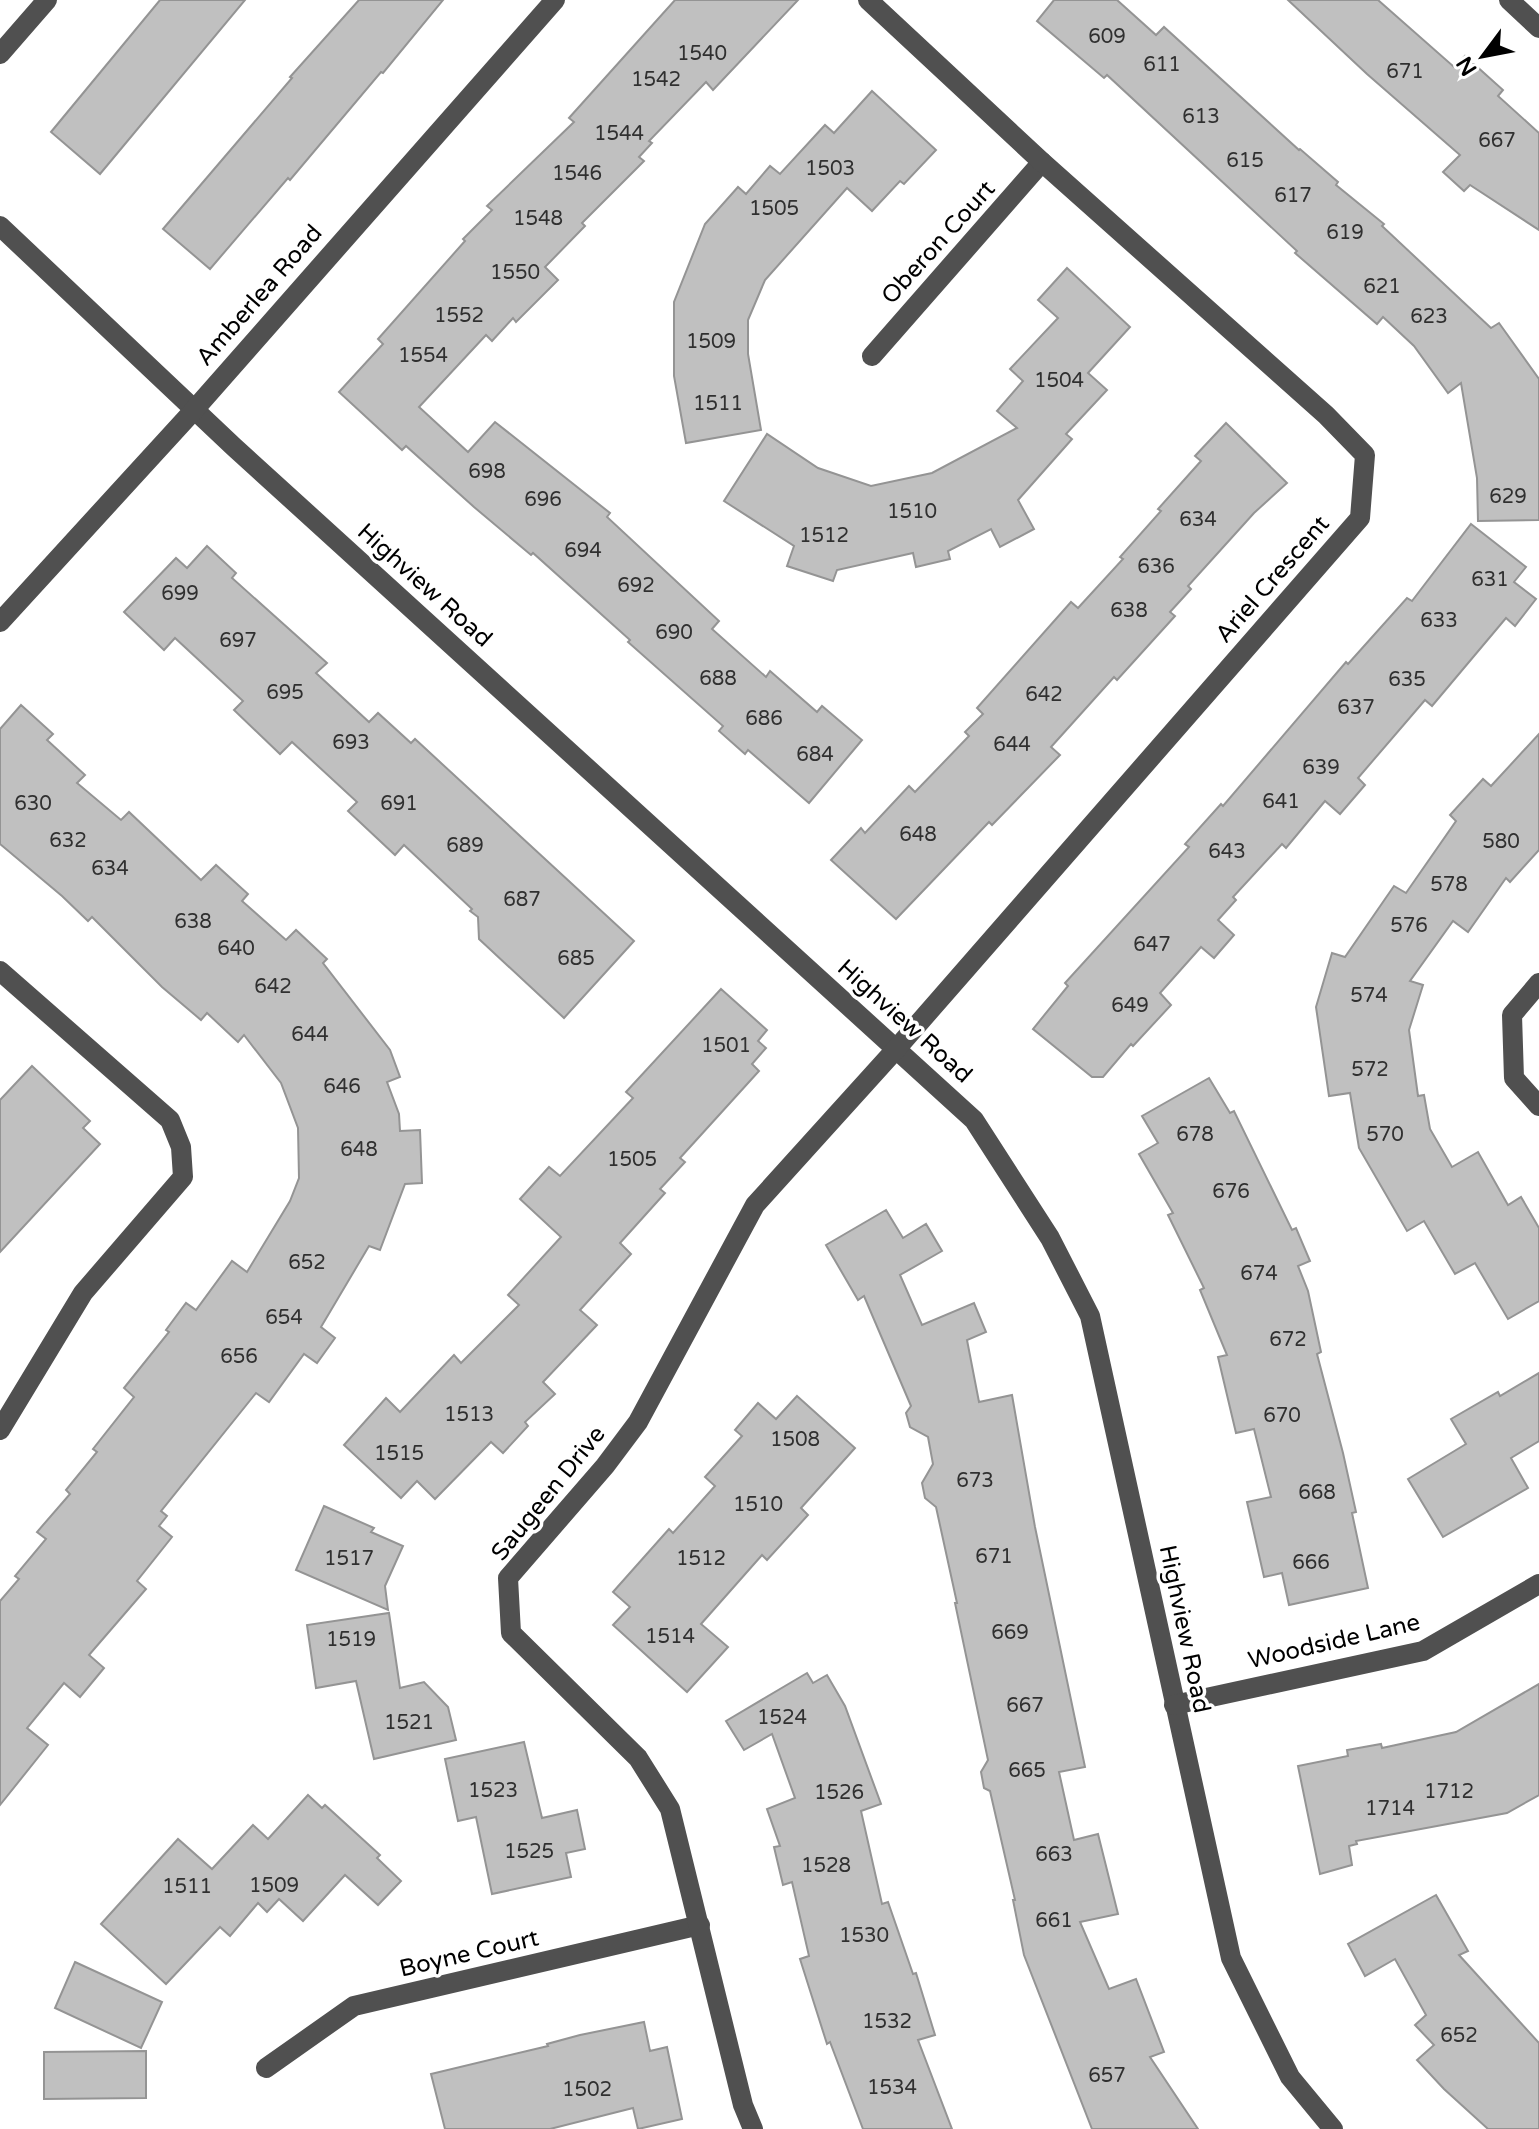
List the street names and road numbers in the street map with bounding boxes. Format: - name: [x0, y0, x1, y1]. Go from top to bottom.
- street label: Oberon Court: [875, 175, 1001, 310]
- street label: Amberlea Road: [190, 219, 328, 372]
- street label: Ariel Crescent: [1209, 510, 1335, 649]
- street label: Highview Road: [351, 517, 498, 653]
- street label: Highview Road: [831, 953, 978, 1089]
- street label: Saugeen Drive: [485, 1420, 612, 1567]
- street label: Highview Road: [1153, 1542, 1216, 1716]
- street label: Woodside Lane: [1245, 1608, 1423, 1675]
- street label: Boyne Court: [397, 1923, 542, 1984]

